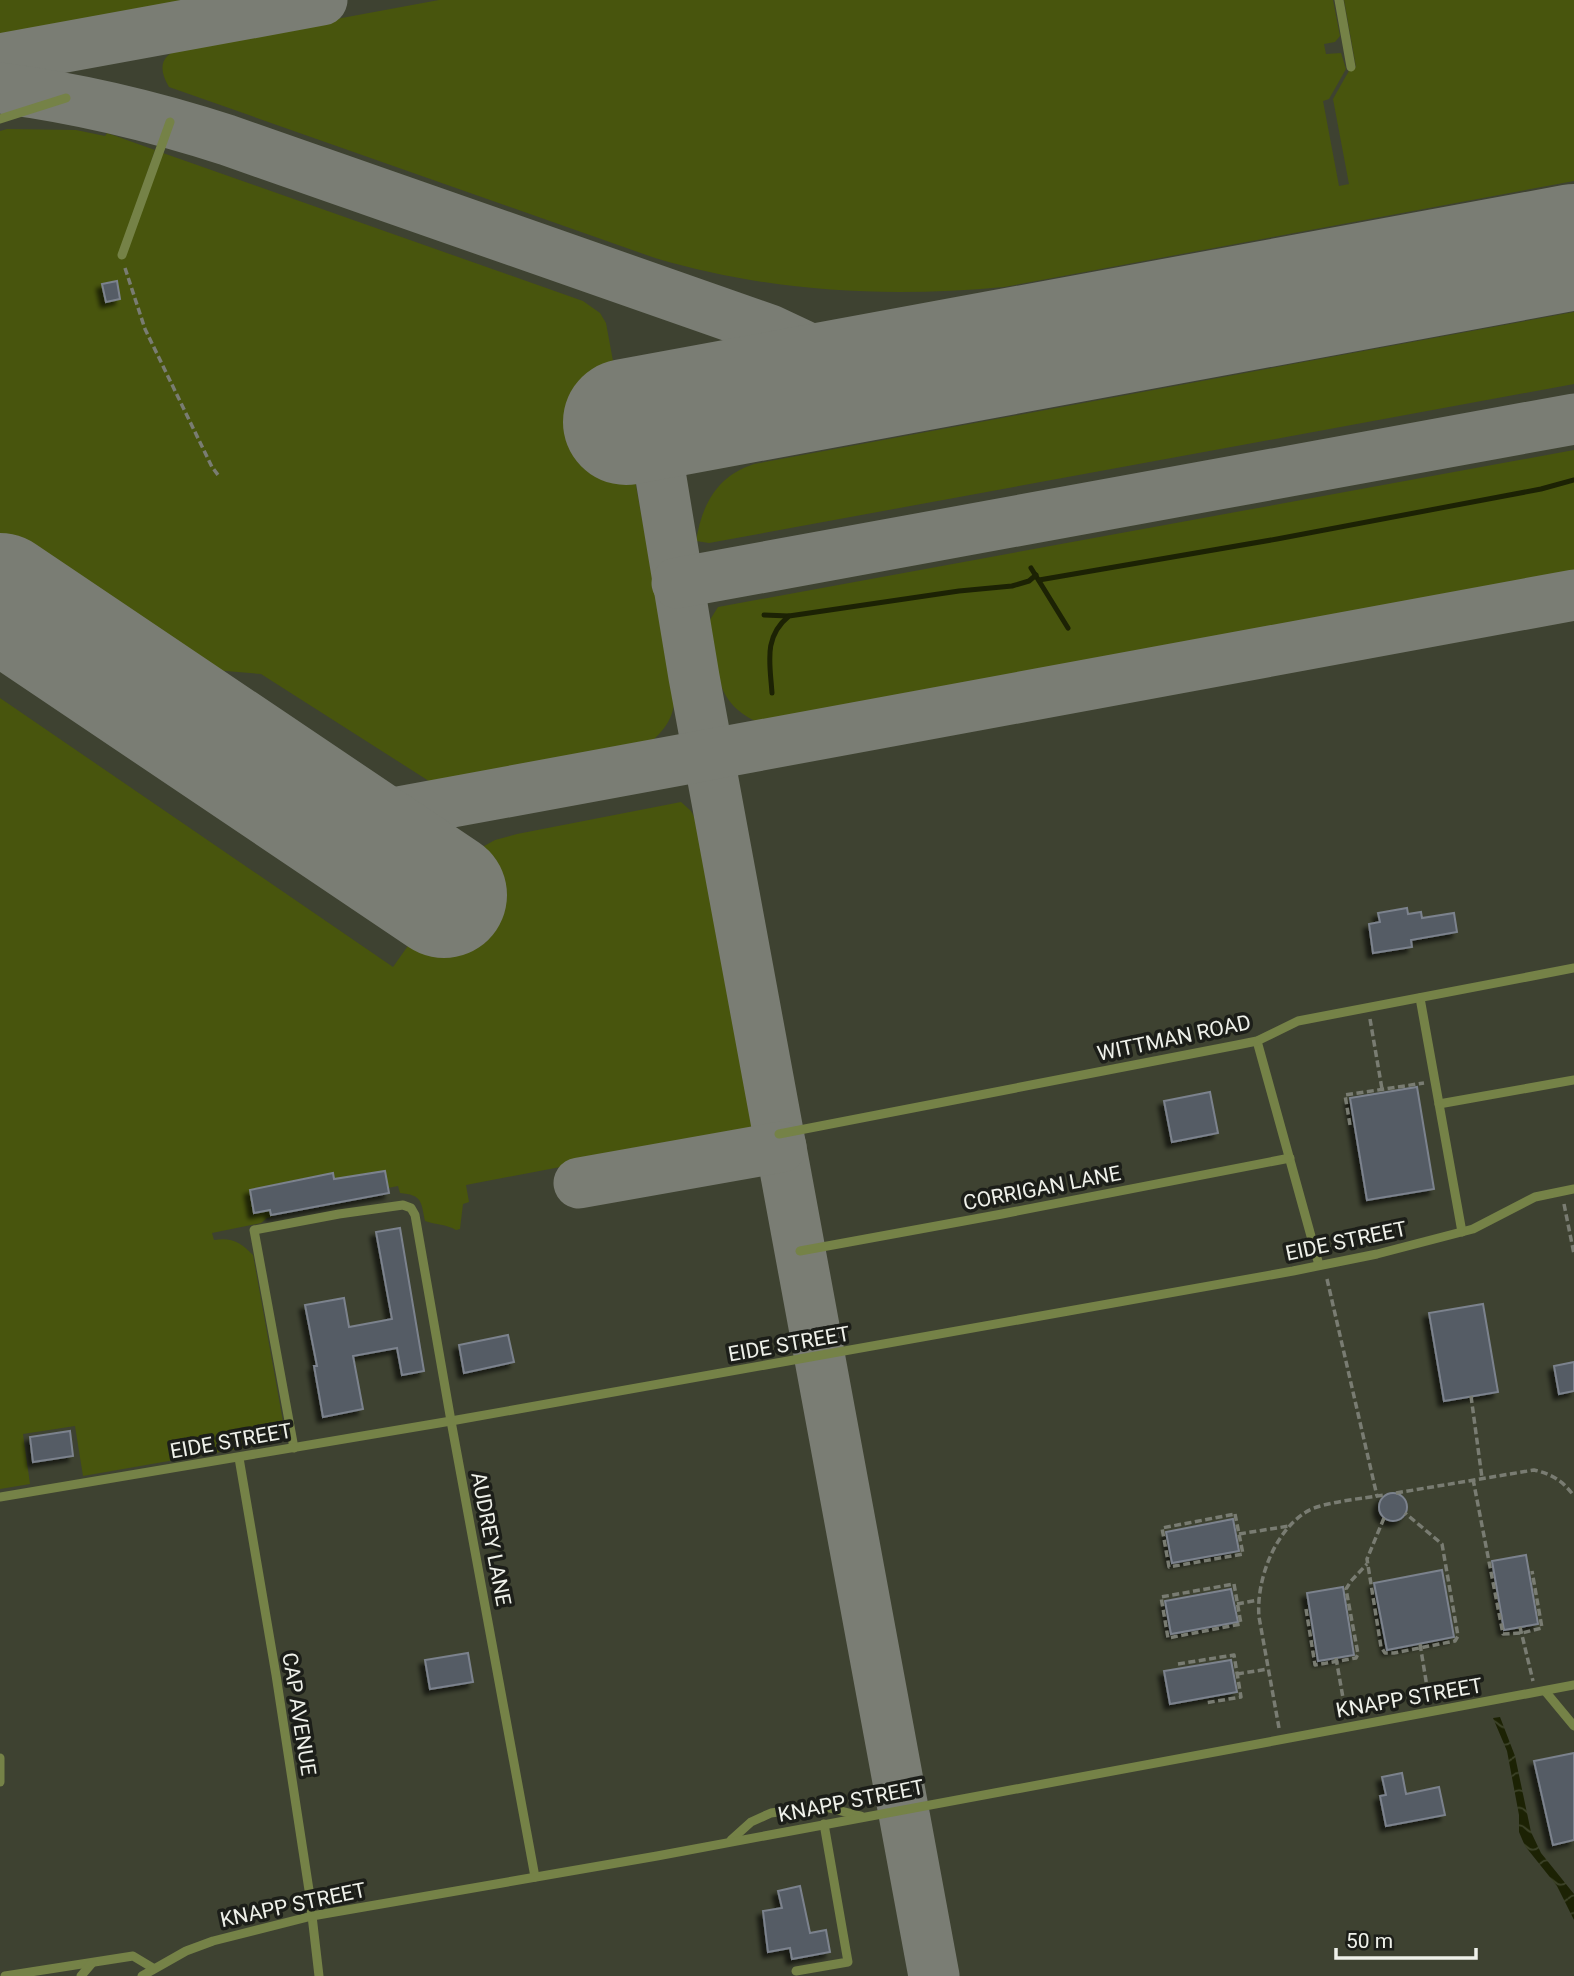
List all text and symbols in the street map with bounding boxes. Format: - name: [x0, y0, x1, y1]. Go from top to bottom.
- street label: WITTMAN ROAD: [1095, 1010, 1253, 1066]
- street label: CORRIGAN LANE: [961, 1161, 1123, 1215]
- street label: EIDE STREET: [1283, 1216, 1409, 1266]
- street label: EIDE STREET: [726, 1321, 852, 1367]
- street label: EIDE STREET: [168, 1418, 294, 1464]
- street label: AUDREY LANE: [466, 1470, 516, 1608]
- street label: CAP AVENUE: [277, 1651, 321, 1777]
- street label: KNAPP STREET: [1334, 1673, 1485, 1723]
- street label: KNAPP STREET: [776, 1775, 927, 1827]
- street label: KNAPP STREET: [218, 1878, 368, 1932]
- scale bar: [1336, 1916, 1476, 1960]
- text: 50 m: [1346, 1929, 1393, 1953]

